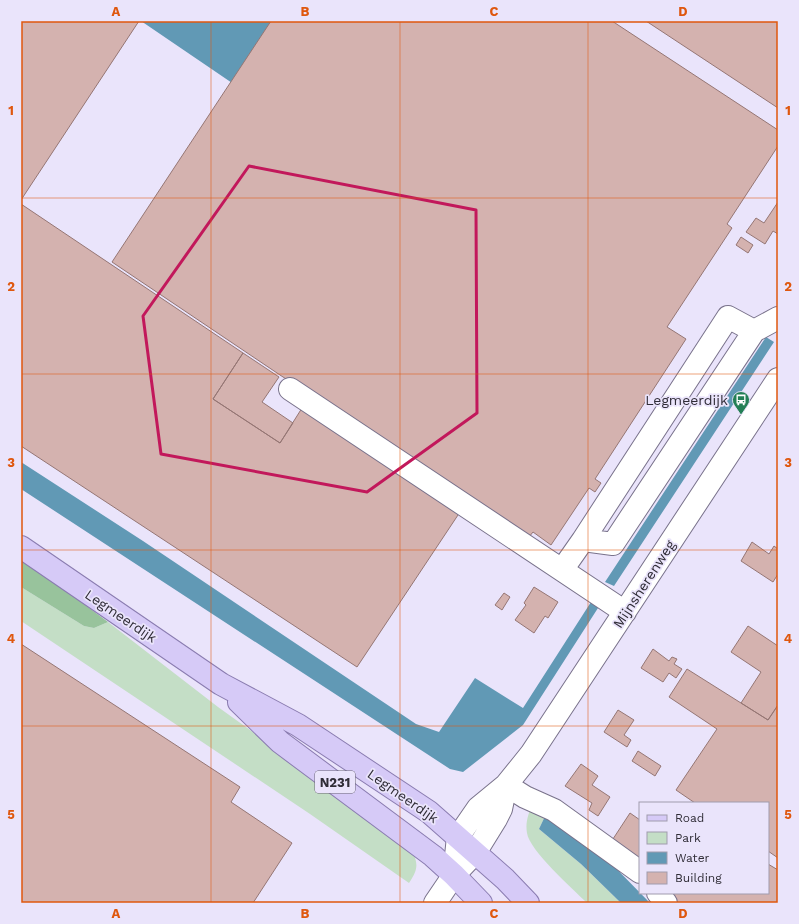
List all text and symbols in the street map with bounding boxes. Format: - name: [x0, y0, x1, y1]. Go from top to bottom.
- text: A: [112, 4, 121, 19]
- text: B: [301, 4, 310, 19]
- text: C: [490, 4, 499, 19]
- text: D: [678, 4, 688, 19]
- text: 1: [8, 103, 14, 118]
- text: 1: [785, 103, 791, 118]
- text: 2: [7, 279, 15, 294]
- text: 2: [784, 279, 792, 294]
- bus stop icon: Legmeerdijk: [731, 390, 751, 415]
- place label: Legmeerdijk: [645, 392, 728, 408]
- text: 3: [7, 455, 15, 470]
- text: 3: [784, 455, 792, 470]
- street label: Mijnsherenweg: [610, 537, 679, 631]
- street label: Legmeerdijk: [82, 586, 160, 646]
- text: 4: [7, 631, 16, 646]
- text: 4: [784, 631, 793, 646]
- street label: Legmeerdijk: [364, 766, 442, 826]
- road number: N231: [315, 771, 355, 793]
- legend: [639, 802, 769, 894]
- text: 5: [7, 807, 15, 822]
- text: 5: [784, 807, 792, 822]
- text: Road: [675, 811, 704, 825]
- text: Park: [675, 831, 701, 845]
- text: Water: [675, 851, 710, 865]
- text: Building: [675, 871, 722, 885]
- text: A: [112, 906, 121, 921]
- text: B: [301, 906, 310, 921]
- text: C: [490, 906, 499, 921]
- text: D: [678, 906, 688, 921]

